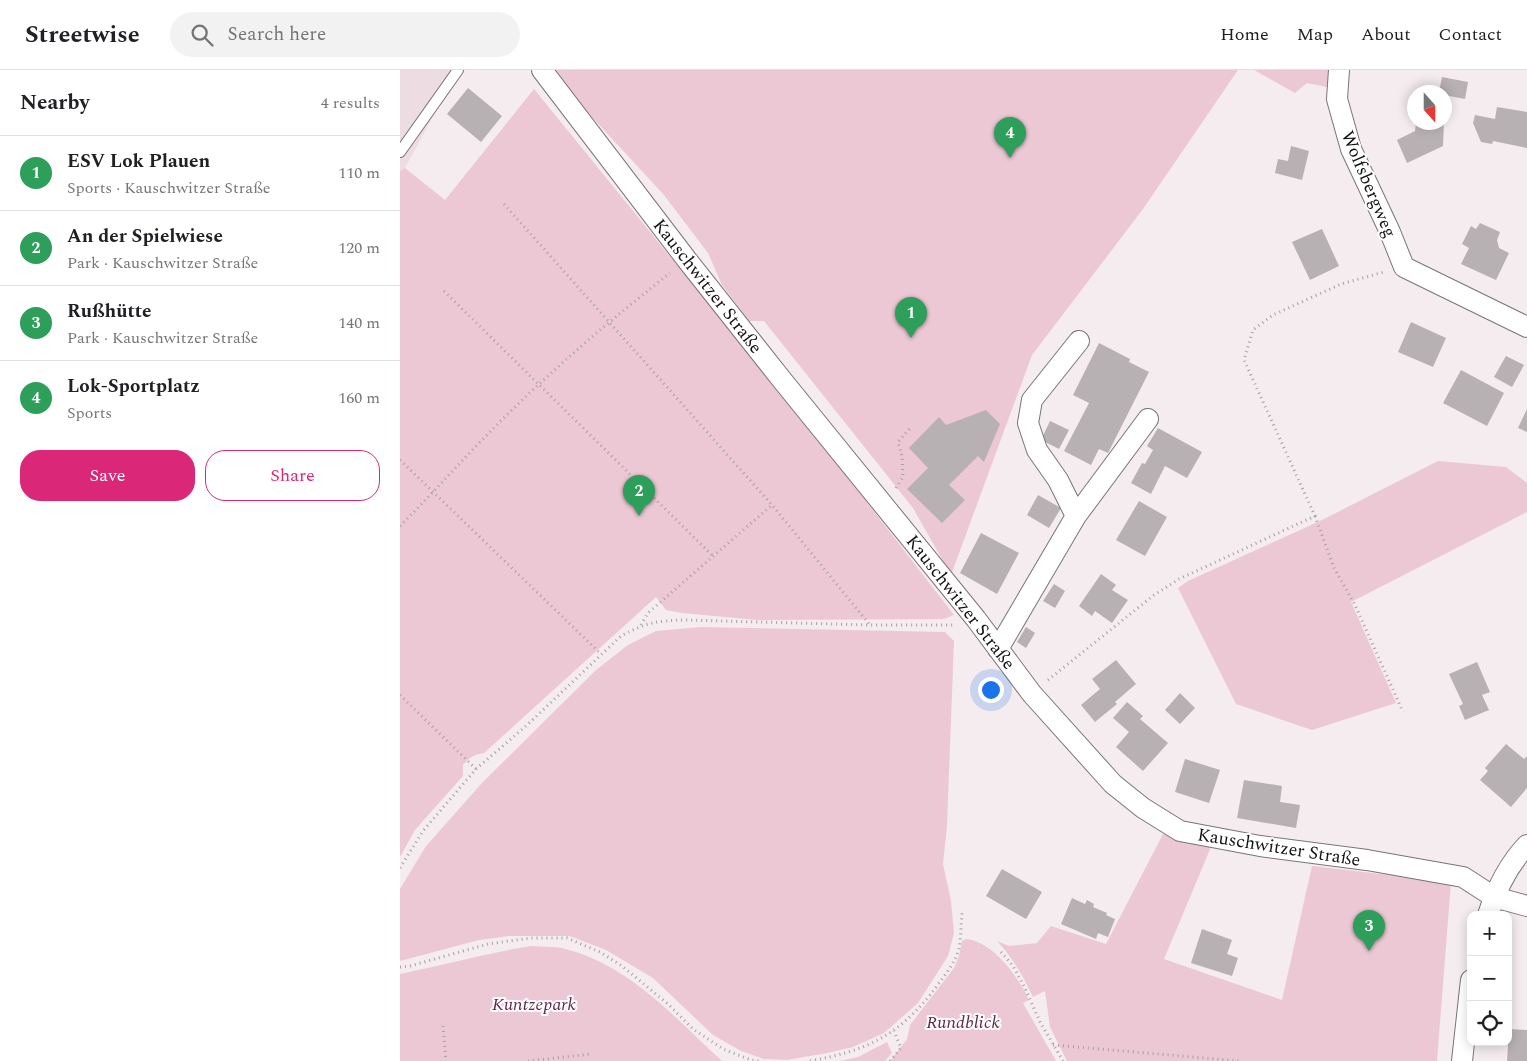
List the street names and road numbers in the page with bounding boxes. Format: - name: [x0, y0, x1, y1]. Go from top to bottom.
- street label: Wolfsbergweg: [1334, 126, 1403, 242]
- street label: Kauschwitzer Straße: [646, 213, 769, 359]
- street label: Kauschwitzer Straße: [899, 529, 1022, 675]
- street label: Kauschwitzer Straße: [1196, 821, 1362, 874]

